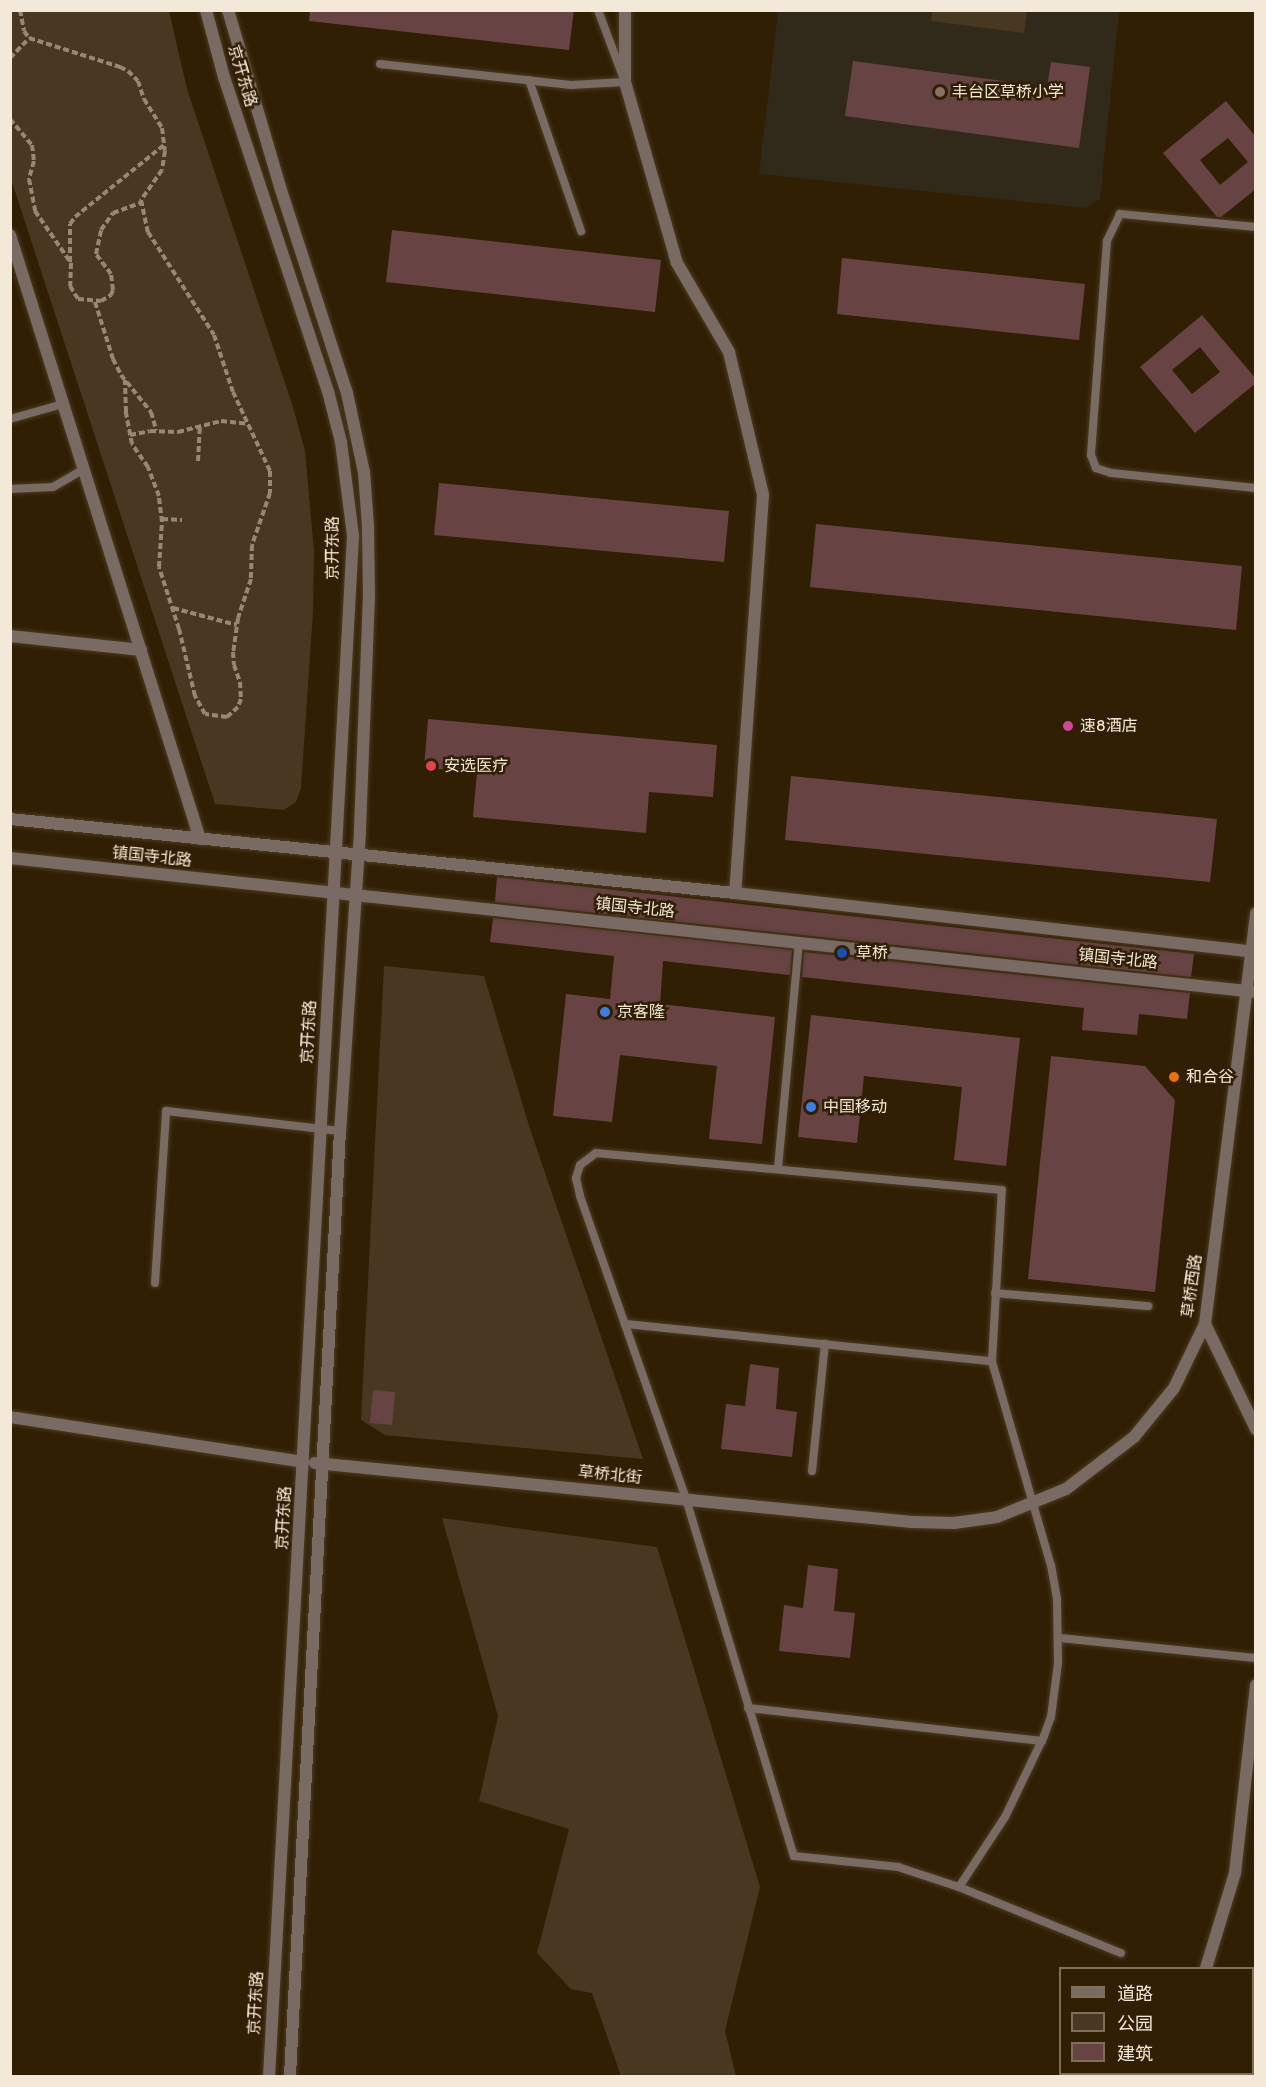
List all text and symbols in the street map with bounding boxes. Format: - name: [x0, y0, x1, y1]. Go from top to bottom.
- street label: 京开东路: [223, 43, 261, 109]
- place label: 丰台区草桥小学: [952, 82, 1064, 102]
- marker: 丰台区草桥小学: [933, 85, 947, 99]
- street label: 京开东路: [323, 516, 343, 580]
- place label: 速8酒店: [1080, 716, 1138, 736]
- marker: 速8酒店: [1061, 719, 1075, 733]
- place label: 安选医疗: [444, 756, 508, 776]
- marker: 安选医疗: [422, 757, 440, 775]
- street label: 镇国寺北路: [111, 843, 193, 871]
- street label: 镇国寺北路: [594, 894, 676, 922]
- place label: 草桥: [856, 943, 888, 963]
- marker: 草桥: [833, 944, 851, 962]
- street label: 镇国寺北路: [1077, 945, 1159, 973]
- street label: 京开东路: [298, 1000, 320, 1064]
- place label: 京客隆: [617, 1002, 665, 1022]
- marker: 京客隆: [598, 1005, 612, 1019]
- place label: 和合谷: [1186, 1067, 1234, 1087]
- marker: 和合谷: [1167, 1070, 1181, 1084]
- place label: 中国移动: [823, 1097, 887, 1117]
- marker: 中国移动: [804, 1100, 818, 1114]
- street label: 草桥西路: [1178, 1253, 1206, 1319]
- street label: 草桥北街: [577, 1462, 643, 1488]
- street label: 京开东路: [273, 1486, 295, 1550]
- legend: [1059, 1967, 1254, 2075]
- street label: 京开东路: [245, 1971, 267, 2035]
- text: 道路: [1117, 1983, 1153, 2005]
- text: 公园: [1117, 2013, 1153, 2035]
- text: 建筑: [1117, 2043, 1153, 2065]

